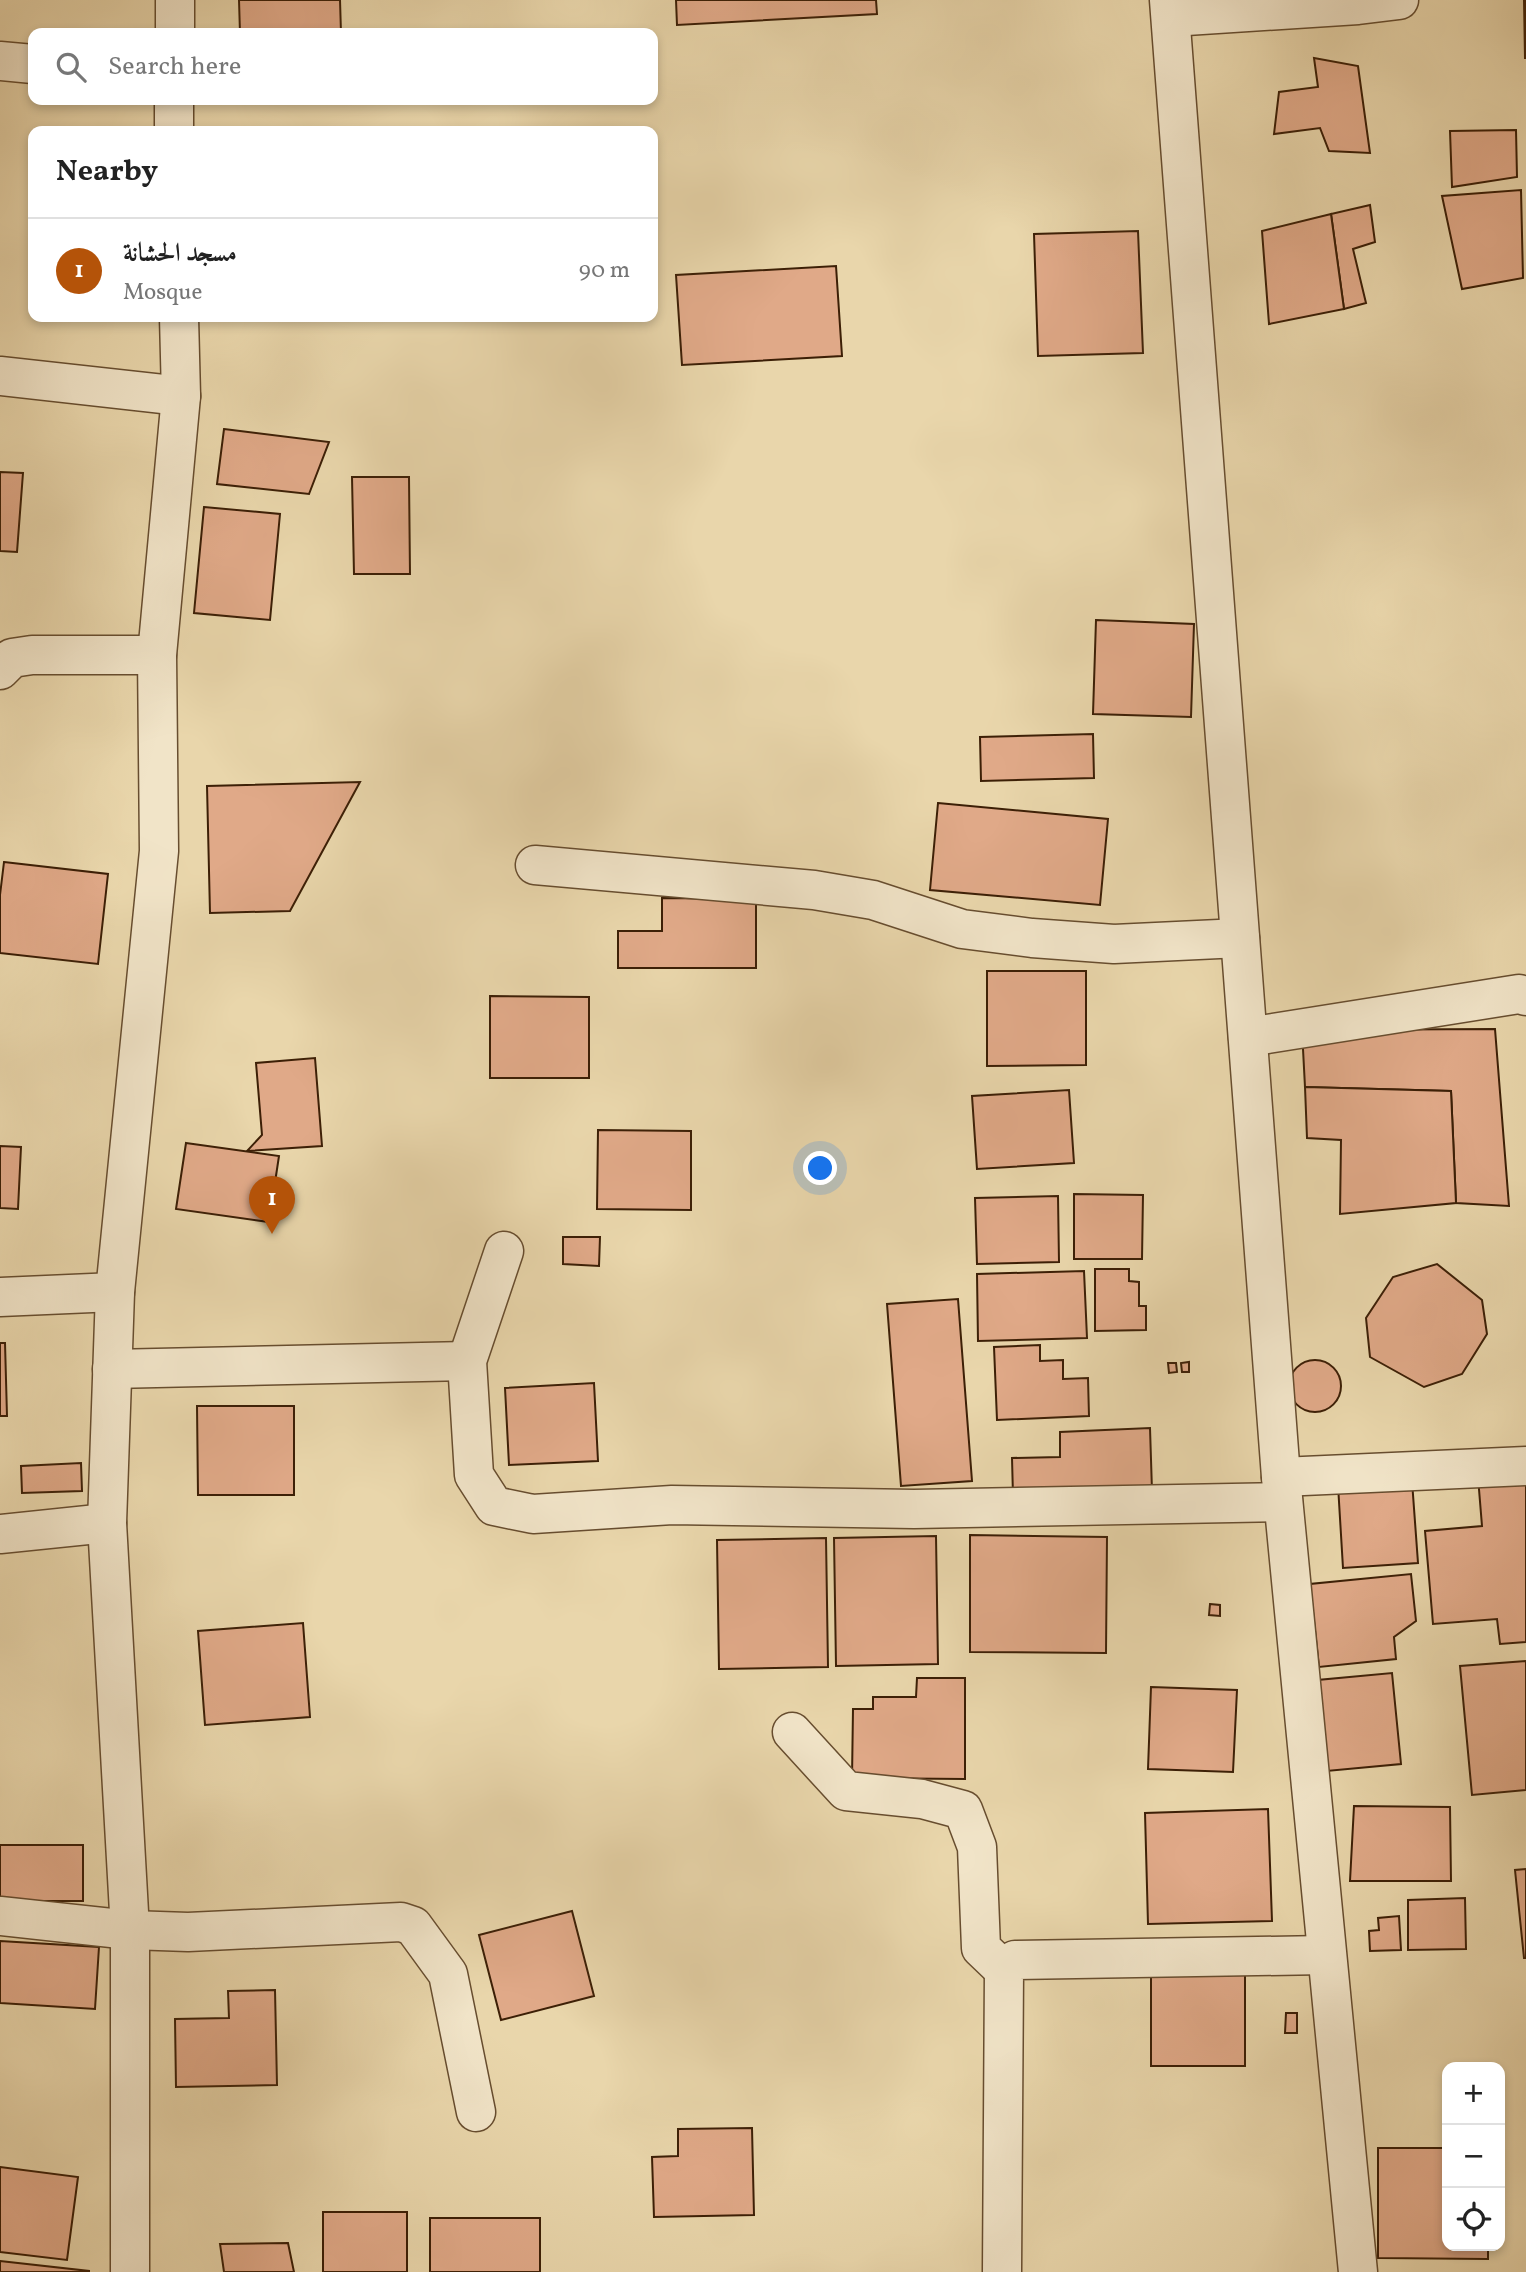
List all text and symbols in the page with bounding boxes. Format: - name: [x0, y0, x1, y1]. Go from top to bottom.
- search box: [28, 28, 658, 105]
- icon: search: [52, 48, 90, 86]
- text: Search here: [108, 49, 241, 85]
- text: Nearby: [56, 151, 158, 193]
- text: مسجد الحشانة: [123, 236, 237, 272]
- text: 1: [74, 255, 84, 287]
- text: 90 m: [579, 255, 630, 287]
- text: Mosque: [123, 277, 202, 309]
- your location: [803, 1151, 837, 1185]
- pin: 1: [249, 1176, 295, 1234]
- map controls: [1442, 2062, 1505, 2251]
- button: +: [1442, 2062, 1505, 2125]
- button: −: [1442, 2125, 1505, 2188]
- button: locate: [1442, 2188, 1505, 2251]

